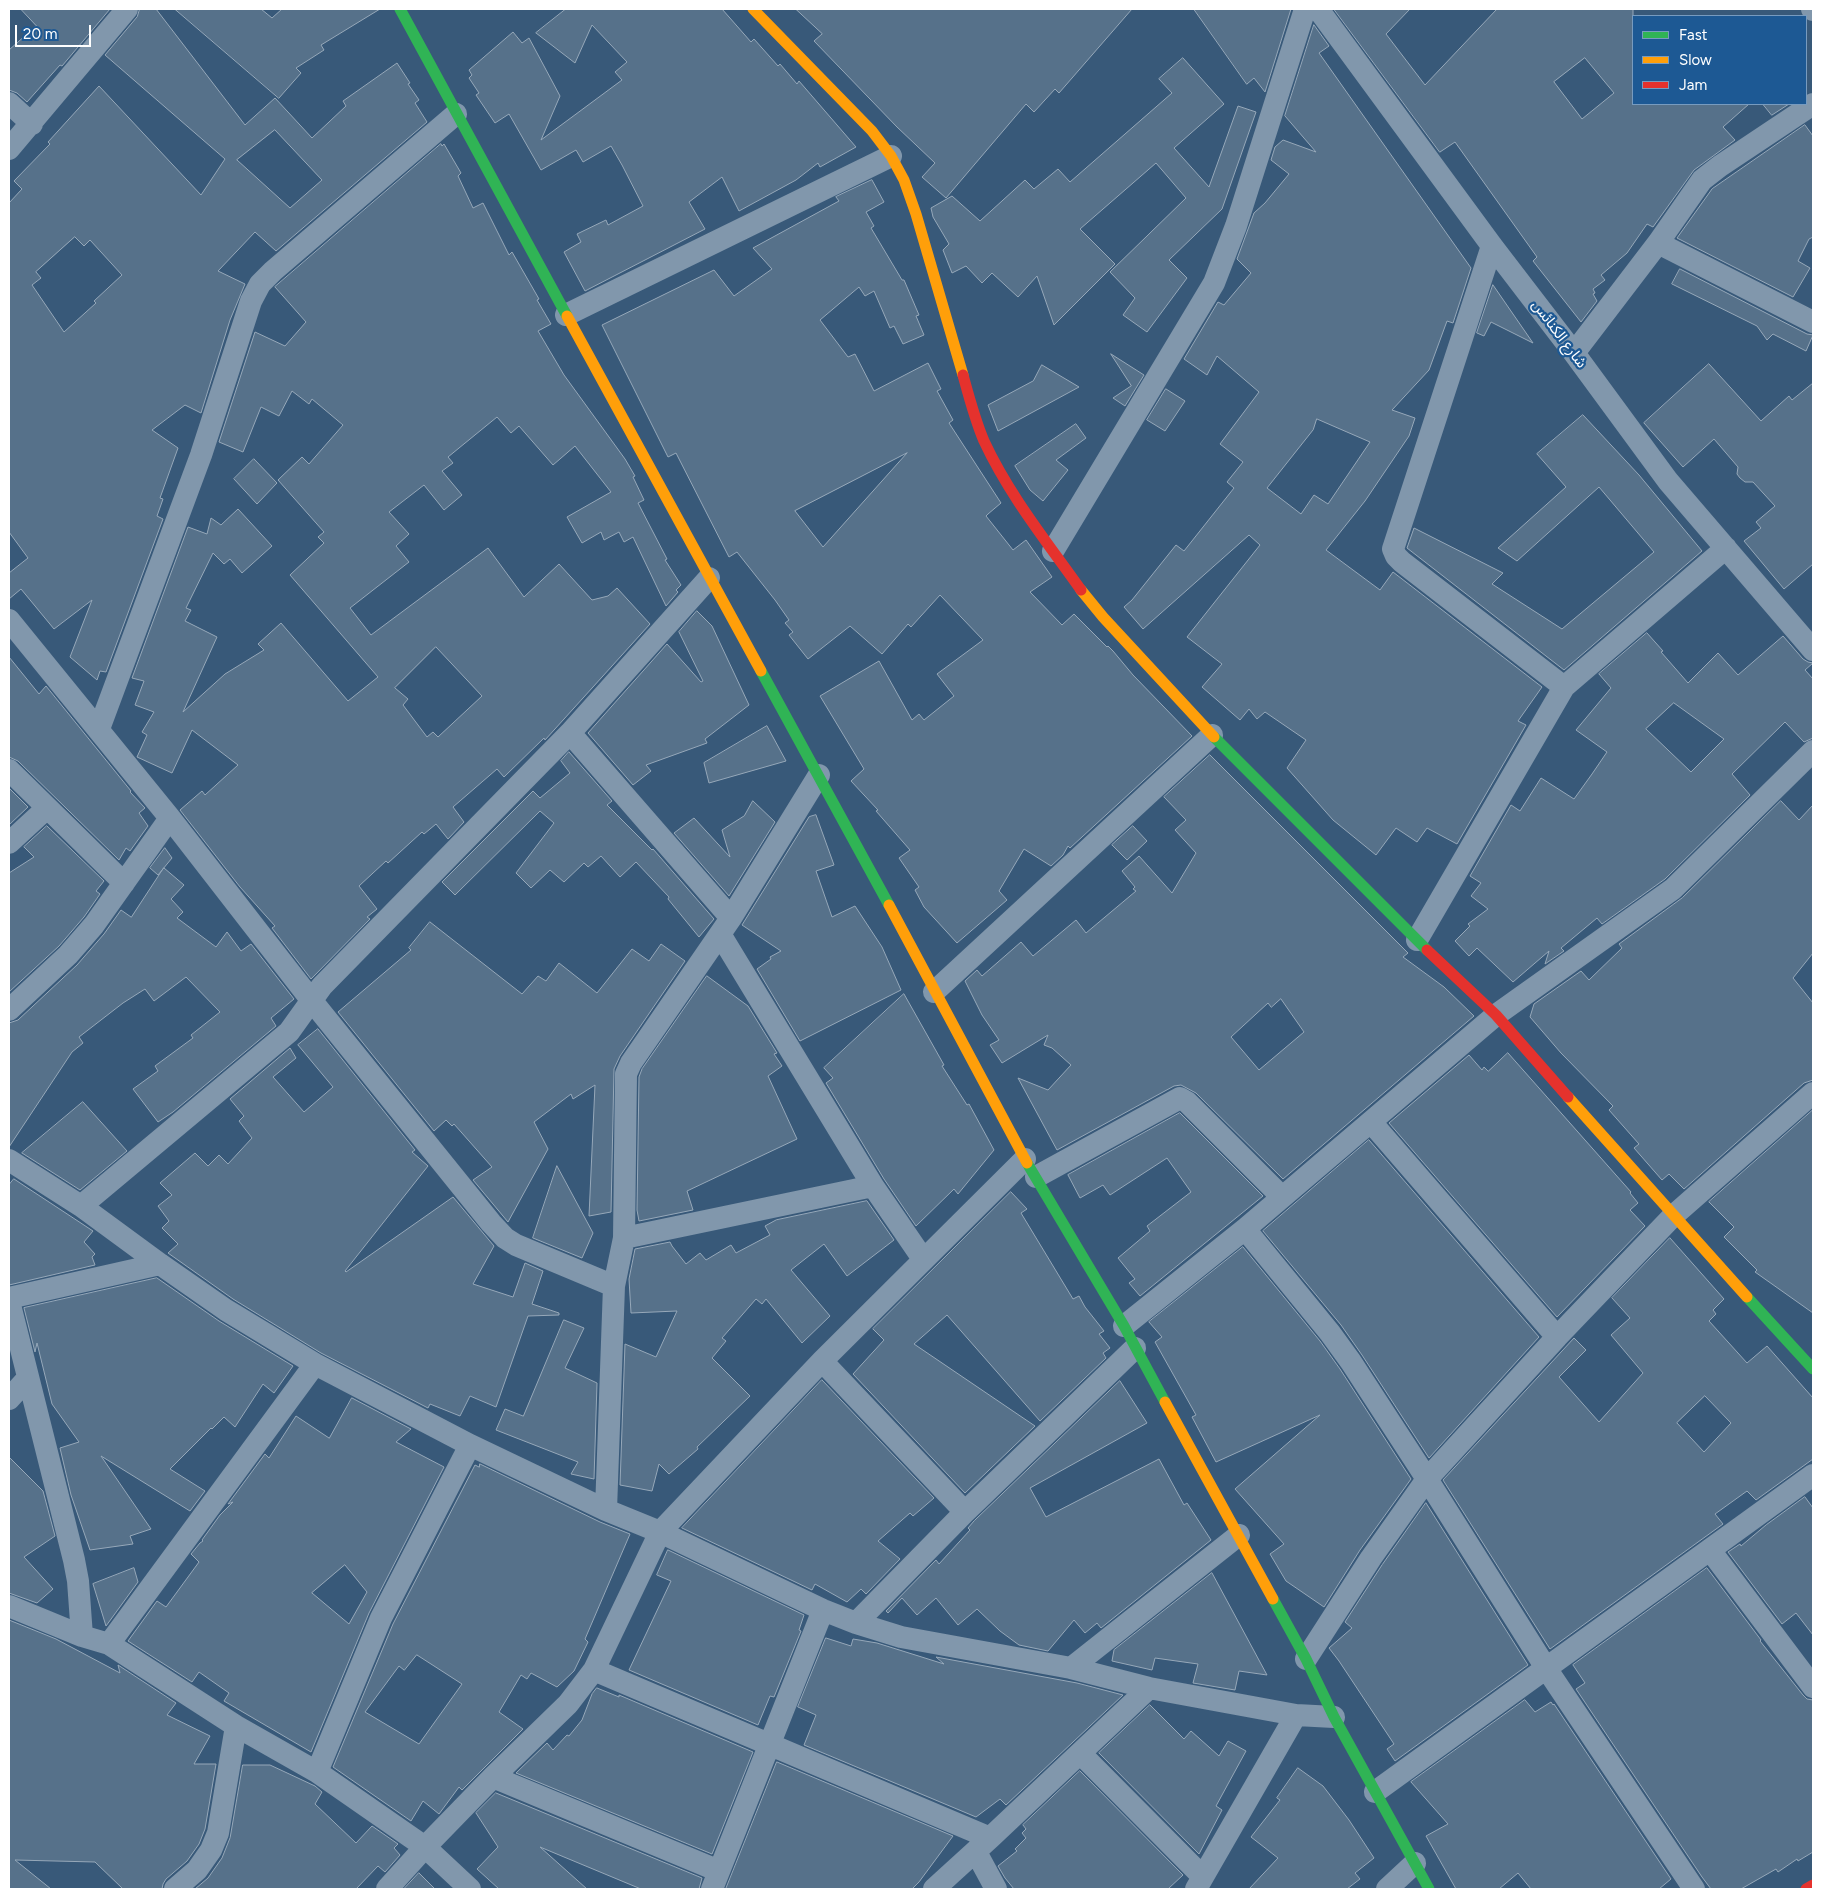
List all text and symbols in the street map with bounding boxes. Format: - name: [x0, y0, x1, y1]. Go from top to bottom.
- scale bar: [18, 15, 94, 47]
- legend: [1632, 15, 1807, 105]
- text: 20 m: [23, 25, 57, 43]
- text: Fast: [1679, 26, 1707, 44]
- text: Slow: [1679, 51, 1712, 69]
- text: Jam: [1679, 76, 1707, 94]
- street label: شارع الكنائس: [1528, 296, 1590, 372]

